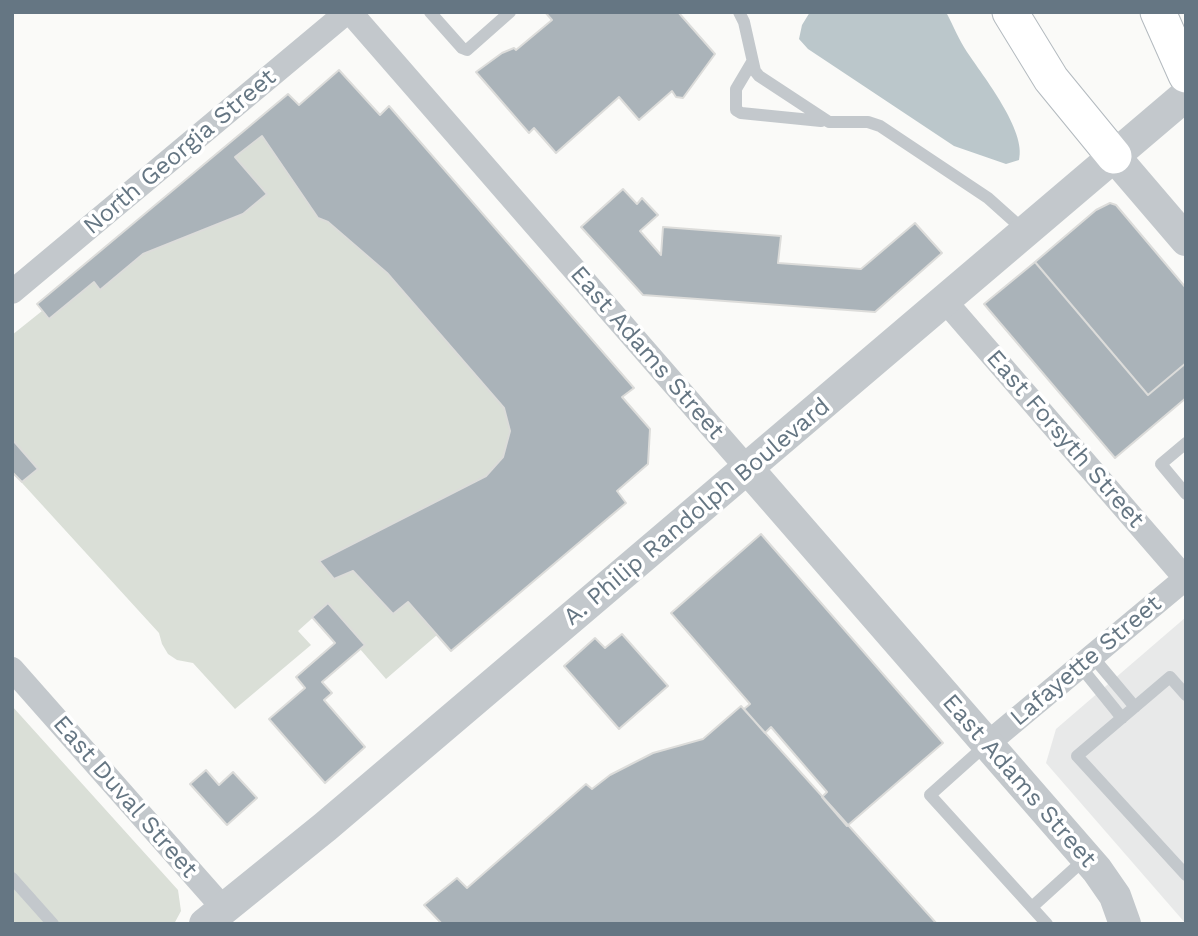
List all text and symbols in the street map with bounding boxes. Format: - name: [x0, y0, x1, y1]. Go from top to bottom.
- street label: North Georgia Street: [78, 63, 282, 241]
- street label: East Adams Street: [564, 261, 730, 445]
- street label: East Forsyth Street: [980, 344, 1150, 534]
- street label: A. Philip Randolph Boulevard: [558, 392, 836, 632]
- street label: Lafayette Street: [1005, 590, 1167, 732]
- street label: East Adams Street: [936, 689, 1102, 873]
- street label: East Duval Street: [47, 710, 203, 884]

